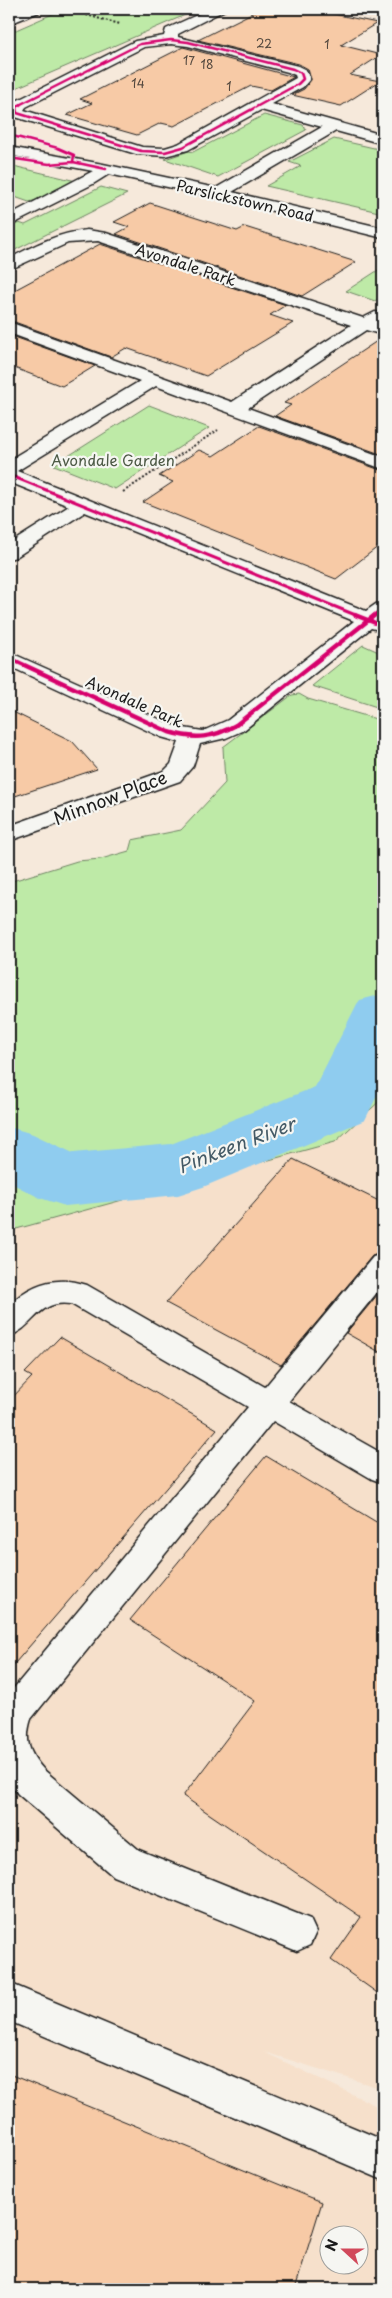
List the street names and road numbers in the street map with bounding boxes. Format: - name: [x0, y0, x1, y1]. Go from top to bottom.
- street label: Parslickstown Road: [174, 173, 316, 227]
- street label: Avondale Park: [133, 237, 239, 291]
- street label: Avondale Park: [83, 669, 187, 733]
- street label: Minnow Place: [49, 763, 171, 831]

